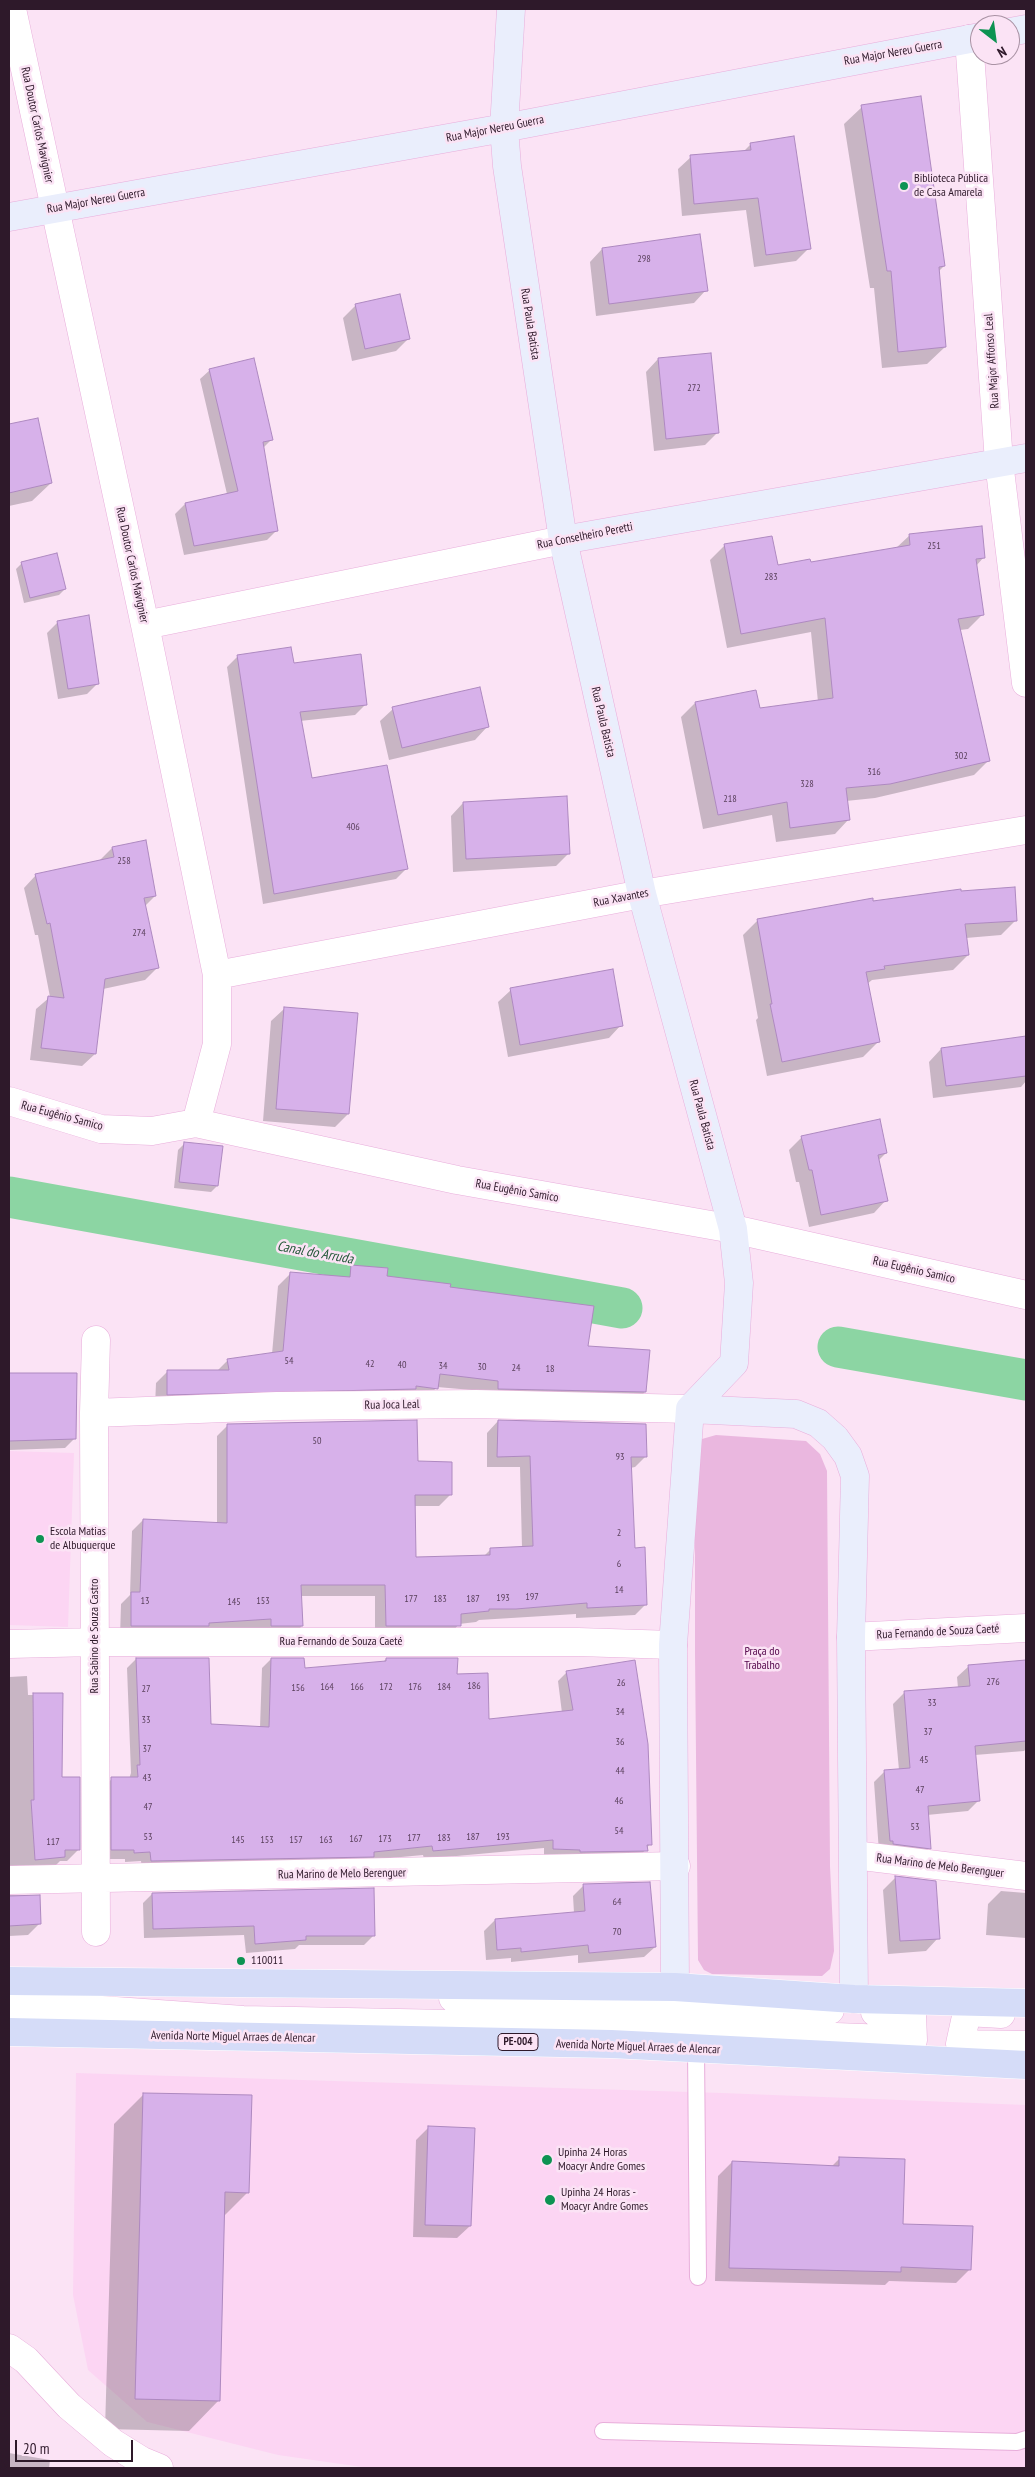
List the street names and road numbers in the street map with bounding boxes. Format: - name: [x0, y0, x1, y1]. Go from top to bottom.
- street label: Rua Major Nereu Guerra: [843, 37, 943, 69]
- street label: Rua Doutor Carlos Mavignier: [18, 66, 56, 184]
- street label: Rua Major Nereu Guerra: [445, 112, 545, 146]
- street label: Rua Major Nereu Guerra: [46, 185, 146, 217]
- street label: Rua Paula Batista: [517, 287, 543, 361]
- street label: Rua Major Affonso Leal: [981, 313, 1003, 409]
- street label: Rua Doutor Carlos Mavignier: [113, 506, 151, 624]
- street label: Rua Conselheiro Peretti: [536, 520, 634, 552]
- street label: Rua Paula Batista: [588, 685, 618, 759]
- street label: Rua Xavantes: [592, 886, 650, 910]
- street label: Rua Paula Batista: [686, 1078, 718, 1152]
- street label: Rua Eugênio Samico: [20, 1098, 104, 1134]
- street label: Rua Eugênio Samico: [474, 1177, 560, 1205]
- street label: Rua Eugênio Samico: [871, 1254, 957, 1286]
- street label: Rua Joca Leal: [364, 1397, 420, 1413]
- street label: Rua Sabino de Souza Castro: [88, 1579, 102, 1693]
- street label: Rua Fernando de Souza Caeté: [876, 1622, 1000, 1642]
- street label: Rua Fernando de Souza Caeté: [280, 1635, 402, 1649]
- street label: Rua Marino de Melo Berenguer: [875, 1851, 1005, 1881]
- street label: Rua Marino de Melo Berenguer: [278, 1866, 406, 1882]
- street label: Avenida Norte Miguel Arraes de Alencar: [151, 2028, 315, 2046]
- road number: PE-004: [498, 2034, 538, 2050]
- street label: Avenida Norte Miguel Arraes de Alencar: [556, 2037, 720, 2057]

